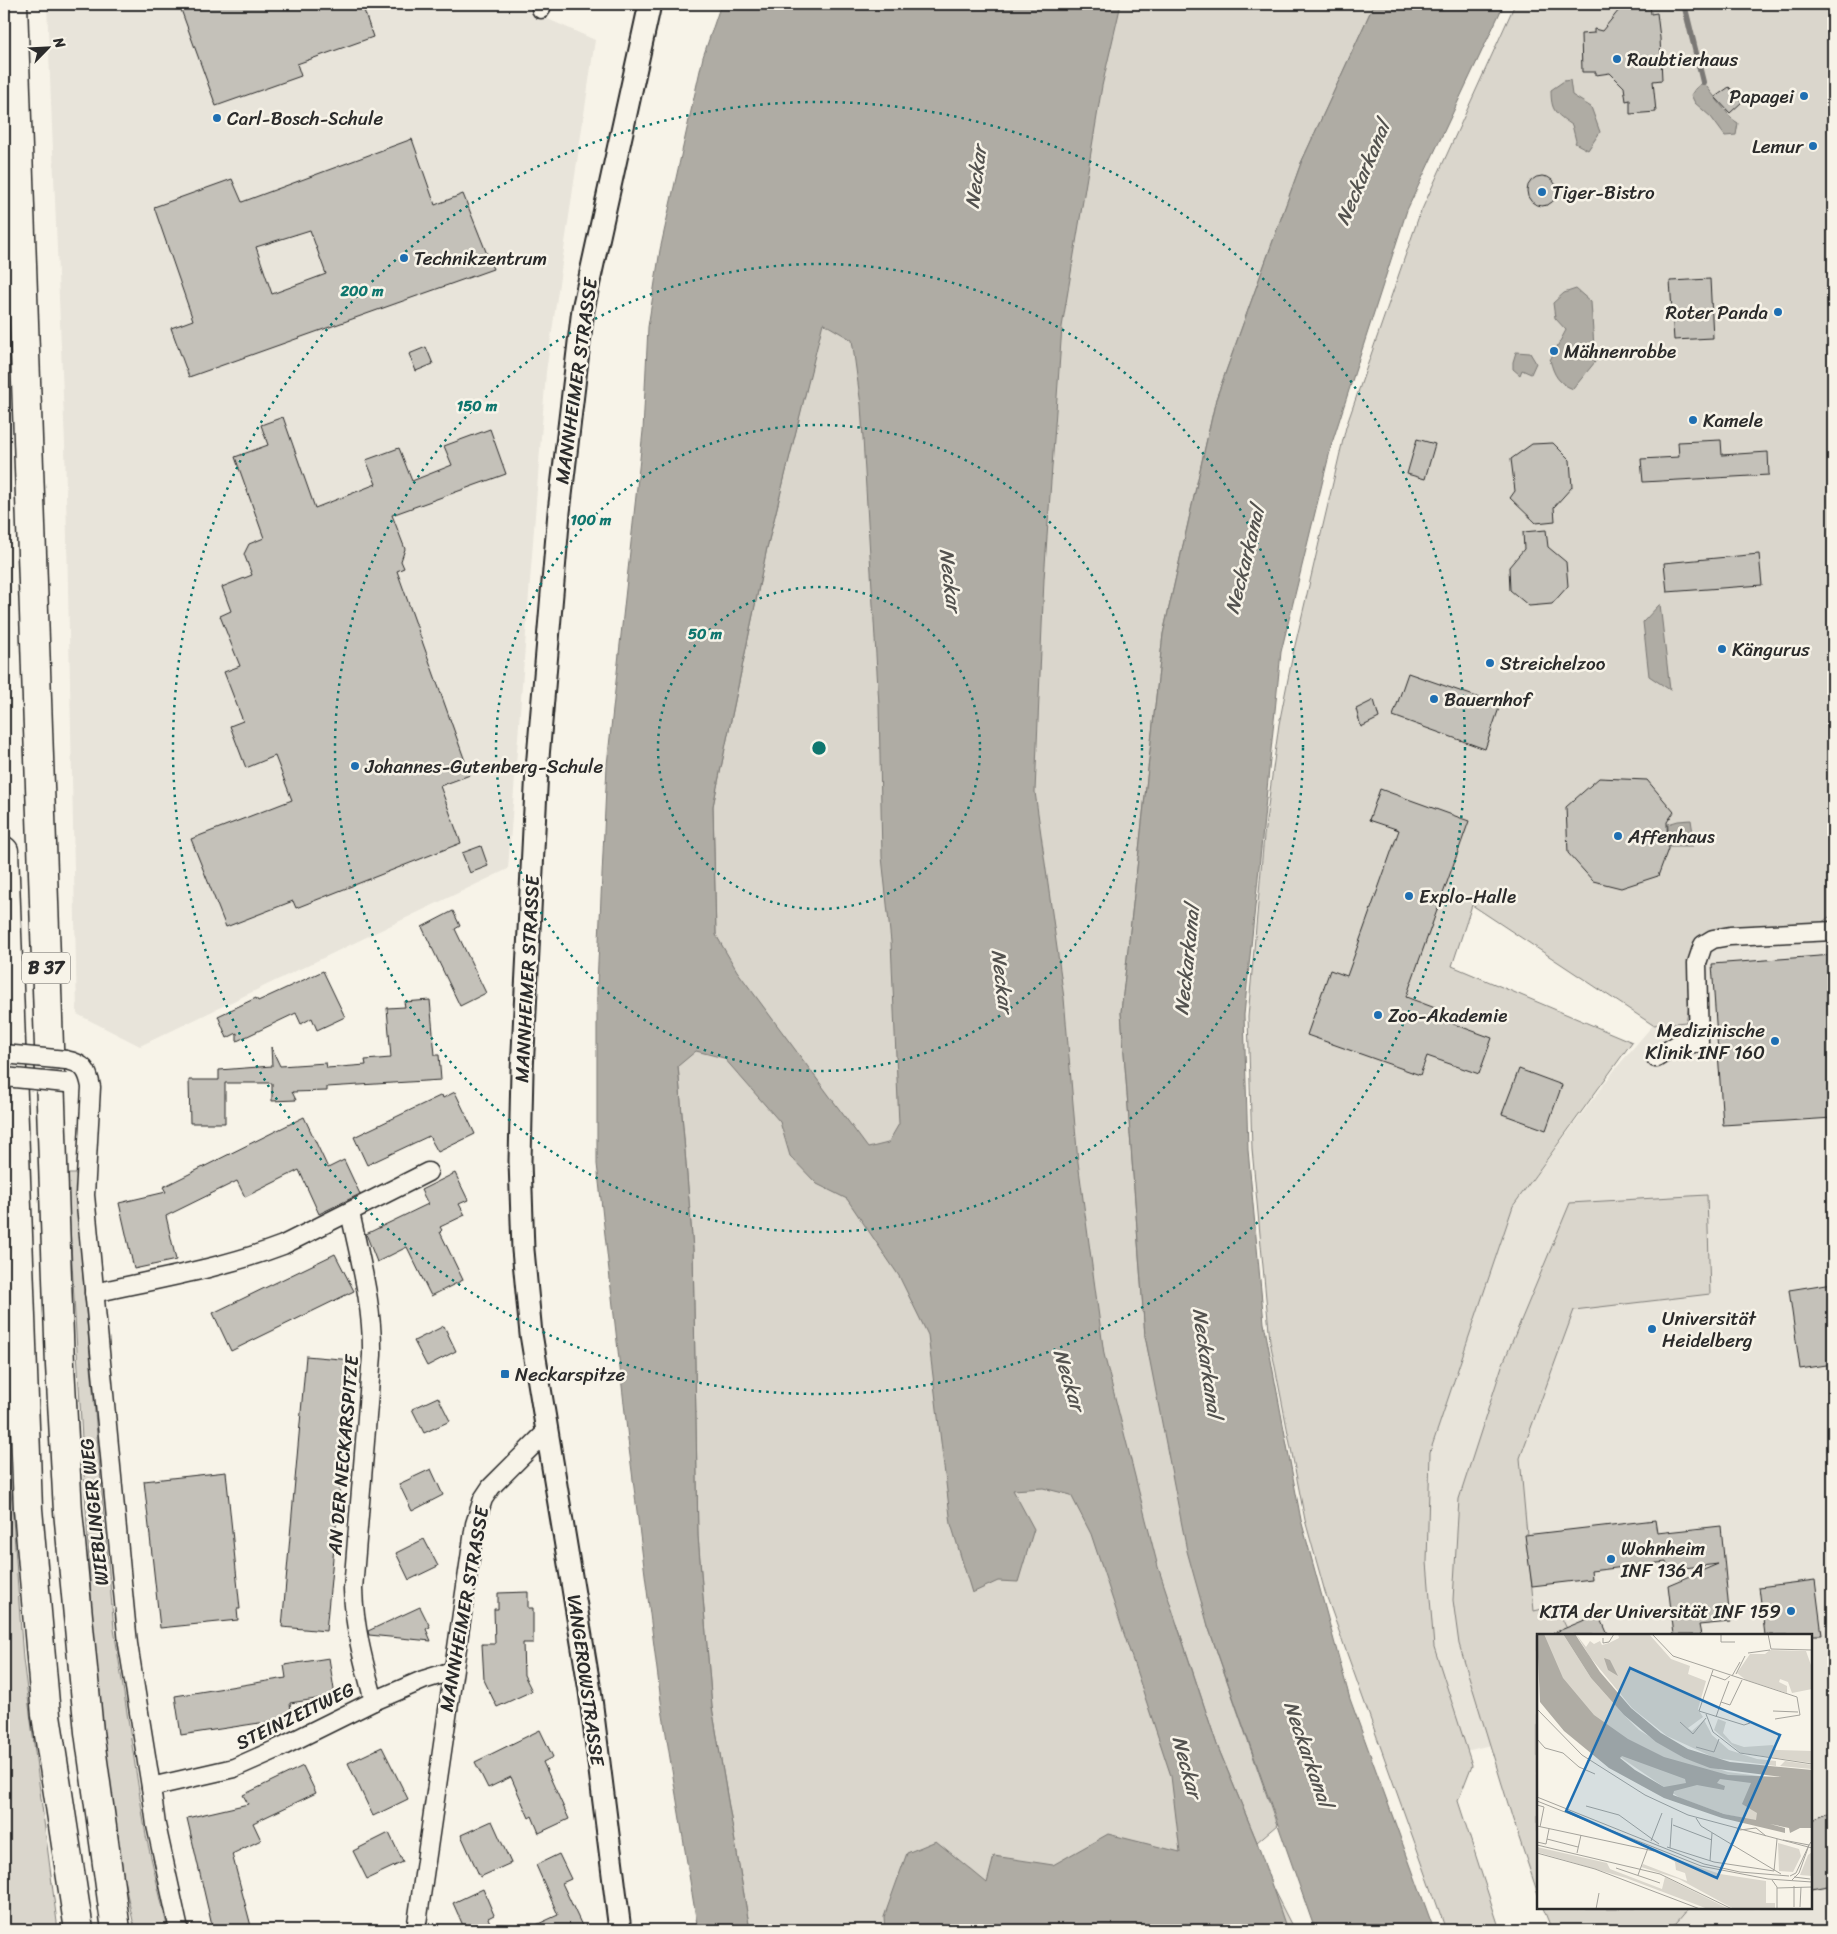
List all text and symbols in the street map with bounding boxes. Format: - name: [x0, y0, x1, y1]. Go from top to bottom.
- north arrow: [22, 22, 72, 72]
- text: N: [46, 32, 73, 53]
- place label: Raubtierhaus: [1627, 43, 1738, 76]
- marker: Raubtierhaus: [1611, 53, 1623, 65]
- place label: Papagei: [1729, 80, 1795, 113]
- marker: Papagei: [1798, 90, 1810, 102]
- place label: Carl-Bosch-Schule: [227, 102, 383, 135]
- marker: Carl-Bosch-Schule: [211, 112, 223, 124]
- water label: Neckarkanal: [1325, 112, 1402, 231]
- place label: Lemur: [1752, 130, 1804, 163]
- water label: Neckar: [955, 140, 998, 210]
- marker: Lemur: [1807, 140, 1819, 152]
- place label: Tiger-Bistro: [1552, 176, 1655, 209]
- marker: Tiger-Bistro: [1536, 186, 1548, 198]
- place label: Technikzentrum: [414, 242, 547, 275]
- marker: Technikzentrum: [398, 252, 410, 264]
- street label: MANNHEIMER STRASSE: [545, 274, 607, 486]
- text: 200 m: [339, 278, 384, 304]
- place label: Roter Panda: [1665, 296, 1768, 329]
- marker: Roter Panda: [1772, 306, 1784, 318]
- place label: Mähnenrobbe: [1564, 335, 1676, 368]
- marker: Mähnenrobbe: [1548, 345, 1560, 357]
- text: 150 m: [457, 393, 498, 419]
- place label: Kamele: [1703, 404, 1763, 437]
- marker: Kamele: [1687, 414, 1699, 426]
- water label: Neckarkanal: [1215, 498, 1276, 618]
- text: 100 m: [571, 507, 612, 533]
- water label: Neckar: [929, 547, 972, 617]
- text: 50 m: [688, 621, 723, 647]
- place label: Kängurus: [1732, 633, 1810, 666]
- marker: Kängurus: [1716, 643, 1728, 655]
- place label: Streichelzoo: [1500, 647, 1606, 680]
- marker: Streichelzoo: [1484, 657, 1496, 669]
- place label: Bauernhof: [1444, 683, 1534, 716]
- marker: Bauernhof: [1428, 693, 1440, 705]
- centre of rings: [810, 739, 828, 757]
- place label: Johannes-Gutenberg-Schule: [364, 750, 603, 783]
- marker: Johannes-Gutenberg-Schule: [349, 760, 361, 772]
- place label: Affenhaus: [1627, 820, 1715, 853]
- marker: Affenhaus: [1612, 830, 1624, 842]
- street label: MANNHEIMER STRASSE: [505, 873, 549, 1084]
- place label: Explo-Halle: [1419, 880, 1516, 913]
- marker: Explo-Halle: [1403, 890, 1415, 902]
- water label: Neckarkanal: [1164, 899, 1211, 1017]
- water label: Neckar: [981, 948, 1024, 1018]
- road number: B 37: [22, 952, 70, 984]
- place label: Zoo-Akademie: [1388, 999, 1507, 1032]
- marker: Zoo-Akademie: [1372, 1009, 1384, 1021]
- place label: Medizinische Klinik INF 160: [1645, 1014, 1765, 1069]
- marker: Medizinische Klinik INF 160: [1769, 1035, 1781, 1047]
- place label: Universität Heidelberg: [1662, 1302, 1757, 1357]
- water label: Neckarkanal: [1182, 1306, 1233, 1424]
- marker: Universität Heidelberg: [1646, 1323, 1658, 1335]
- water label: Neckar: [1043, 1345, 1096, 1419]
- street label: AN DER NECKARSPITZE: [318, 1352, 368, 1557]
- place label: Neckarspitze: [515, 1358, 626, 1391]
- marker: Neckarspitze: [499, 1368, 511, 1380]
- street label: WIEBLINGER WEG: [70, 1436, 118, 1588]
- street label: MANNHEIMER STRASSE: [430, 1502, 499, 1714]
- place label: Wohnheim INF 136 A: [1620, 1532, 1705, 1587]
- marker: Wohnheim INF 136 A: [1605, 1553, 1617, 1565]
- street label: VANGEROWSTRASSE: [558, 1592, 615, 1769]
- place label: KITA der Universität INF 159: [1539, 1595, 1781, 1628]
- marker: KITA der Universität INF 159: [1785, 1605, 1797, 1617]
- inset map: [1537, 1634, 1812, 1909]
- street label: STEINZEITWEG: [230, 1673, 360, 1759]
- water label: Neckarkanal: [1274, 1696, 1344, 1816]
- water label: Neckar: [1162, 1732, 1213, 1806]

